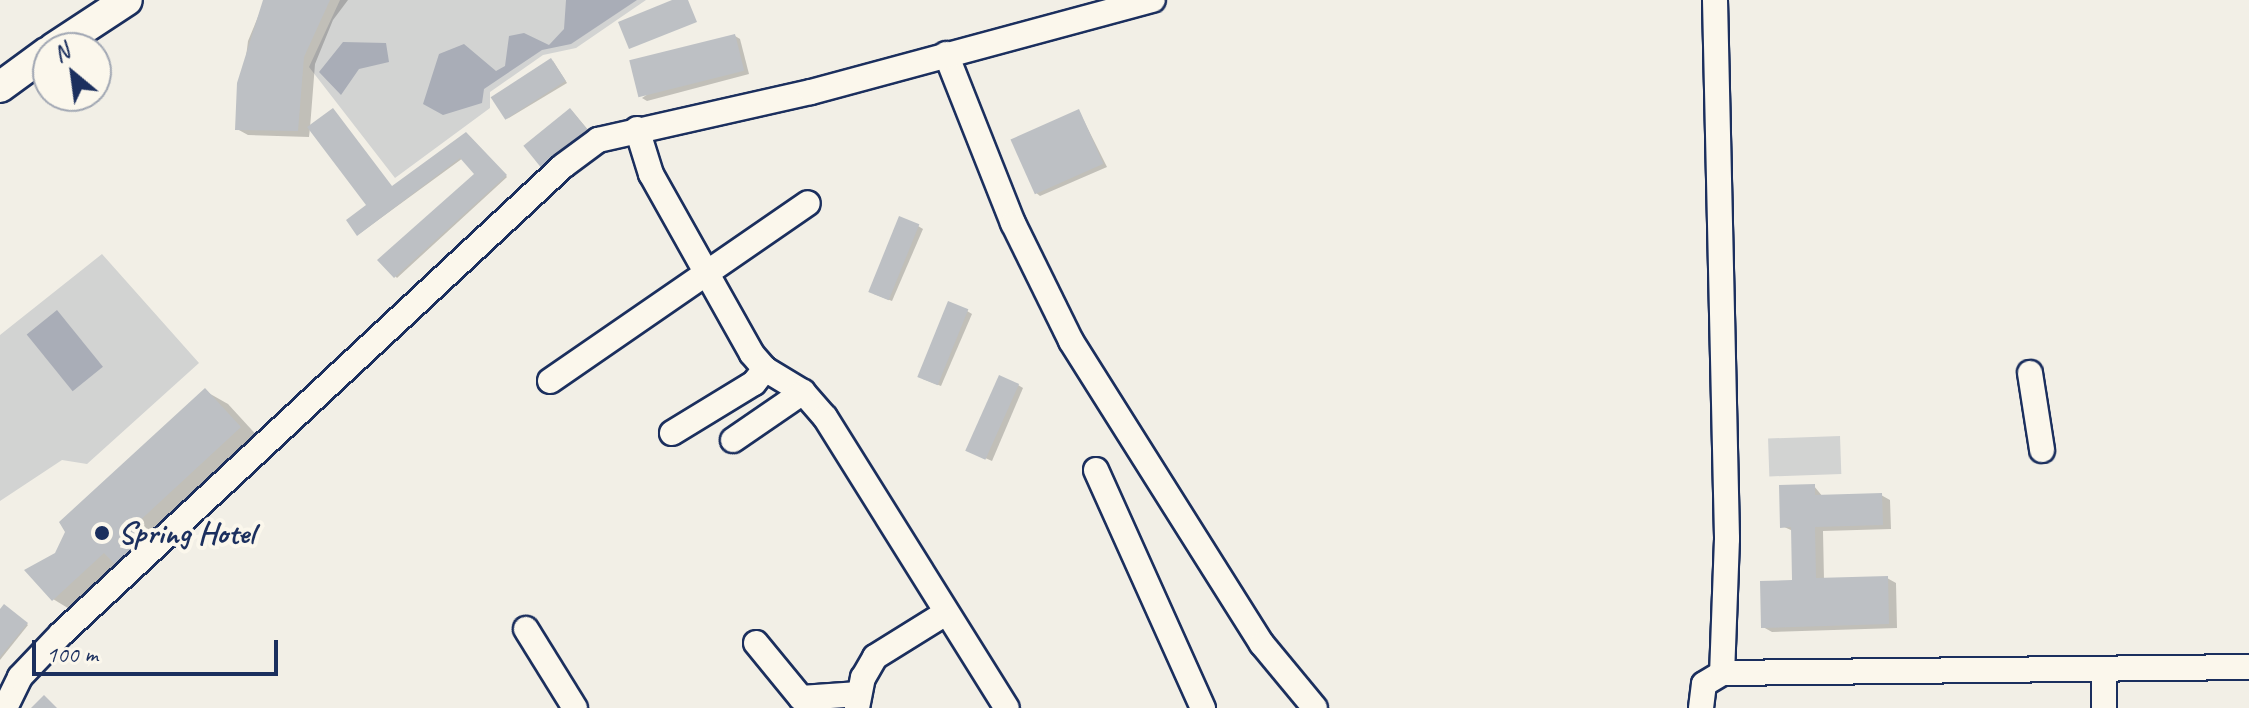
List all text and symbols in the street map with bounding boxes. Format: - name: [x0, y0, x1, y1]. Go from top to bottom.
- north arrow: [32, 32, 112, 112]
- text: N: [49, 37, 74, 68]
- place label: Spring Hotel: [118, 514, 255, 552]
- marker: Spring Hotel: [93, 524, 111, 542]
- scale bar: [36, 624, 282, 674]
- text: 100 m: [46, 639, 98, 669]

